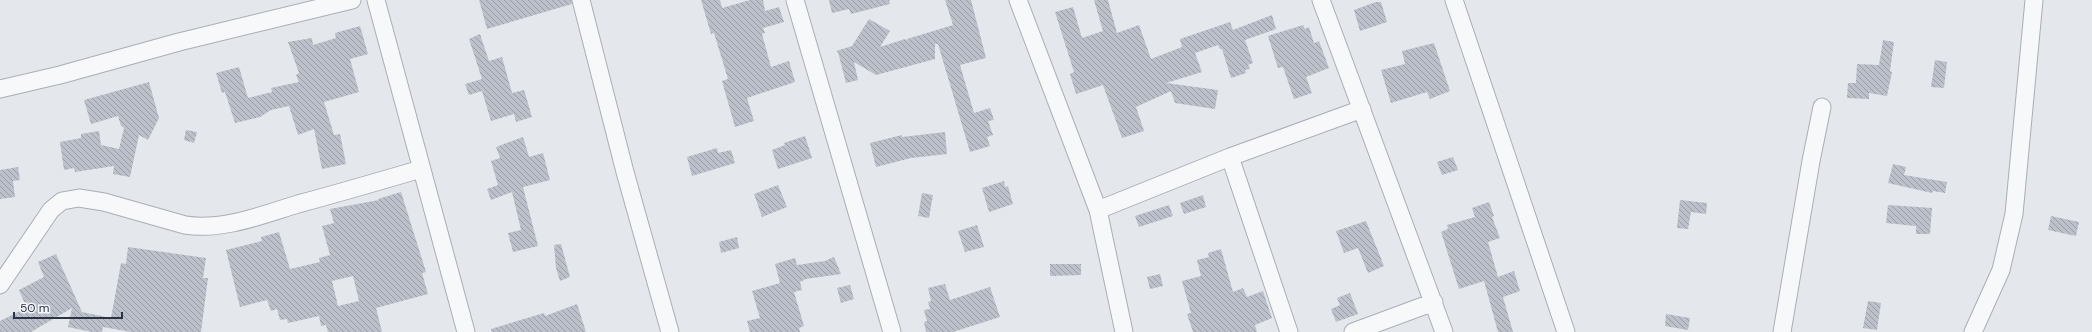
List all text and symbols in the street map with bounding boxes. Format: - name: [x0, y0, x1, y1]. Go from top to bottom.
- scale bar: [14, 294, 122, 320]
- text: 50 m: [20, 300, 49, 316]

